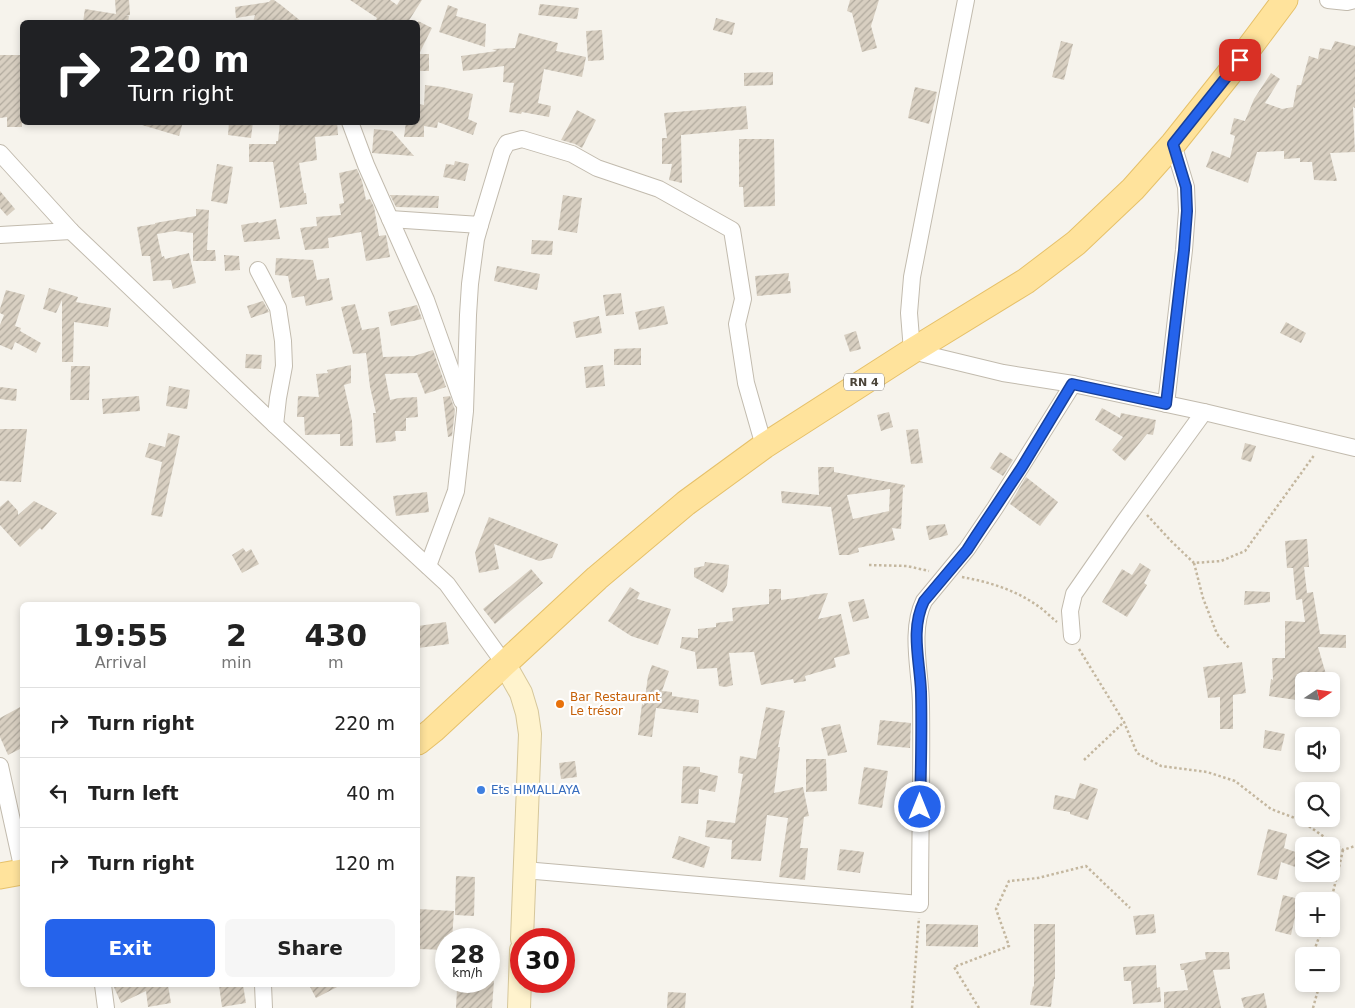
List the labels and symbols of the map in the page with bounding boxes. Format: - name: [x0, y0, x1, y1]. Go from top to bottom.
- pin: [1219, 39, 1261, 81]
- road number: RN 4: [844, 374, 884, 391]
- north arrow: [1295, 672, 1340, 718]
- place label: Bar Restaurant Le trésor: [570, 690, 660, 718]
- marker: Bar Restaurant Le trésor: [554, 698, 566, 710]
- position arrow: [893, 780, 945, 832]
- place label: Ets HIMALLAYA: [491, 783, 581, 797]
- marker: Ets HIMALLAYA: [475, 784, 487, 796]
- speed limit sign: 30: [510, 928, 575, 993]

